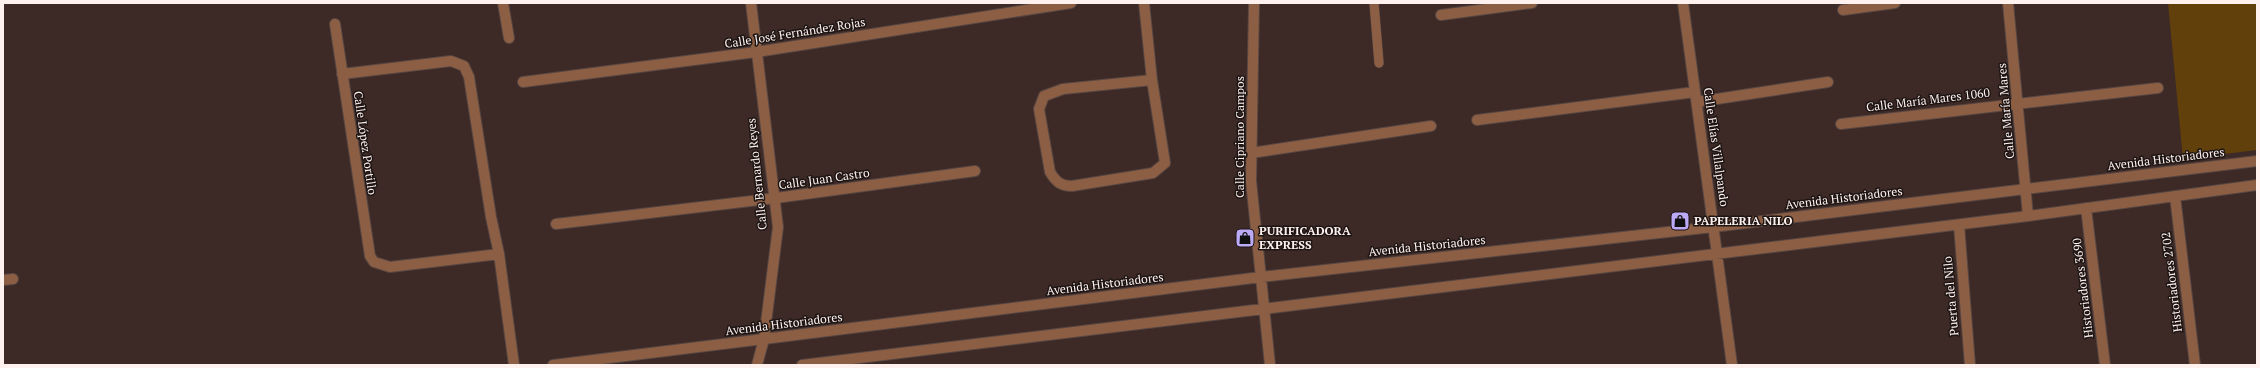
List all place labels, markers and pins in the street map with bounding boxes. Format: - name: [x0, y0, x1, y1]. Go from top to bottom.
- shop icon: PAPELERIA NILO: [1669, 210, 1691, 232]
- place label: PAPELERIA NILO: [1694, 213, 1793, 228]
- place label: PURIFICADORA EXPRESS: [1259, 223, 1351, 252]
- shop icon: PURIFICADORA EXPRESS: [1234, 227, 1256, 249]

